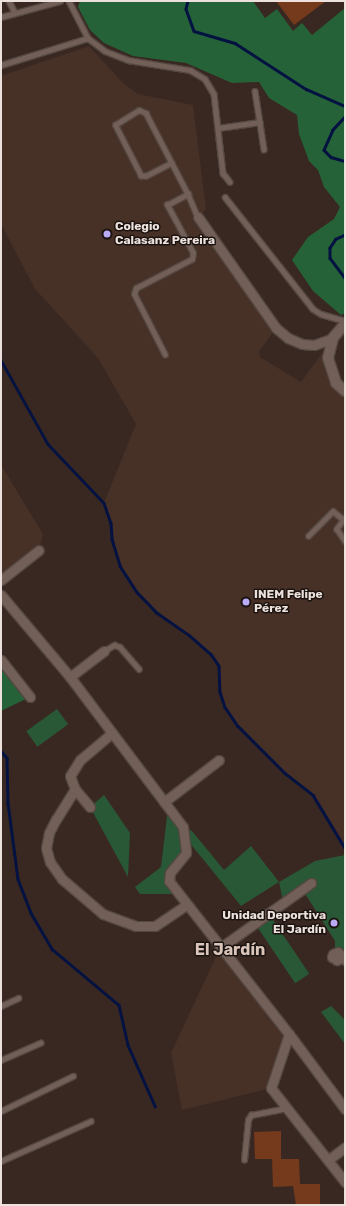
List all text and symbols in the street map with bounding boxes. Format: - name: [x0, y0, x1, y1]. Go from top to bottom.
- place label: Colegio Calasanz Pereira: [115, 220, 215, 248]
- marker: Colegio Calasanz Pereira: [102, 229, 112, 239]
- place label: INEM Felipe Pérez: [254, 588, 323, 616]
- marker: INEM Felipe Pérez: [241, 597, 251, 607]
- place label: Unidad Deportiva El Jardín: [222, 909, 326, 937]
- marker: Unidad Deportiva El Jardín: [329, 918, 339, 928]
- district label: El Jardín: [195, 940, 265, 960]

